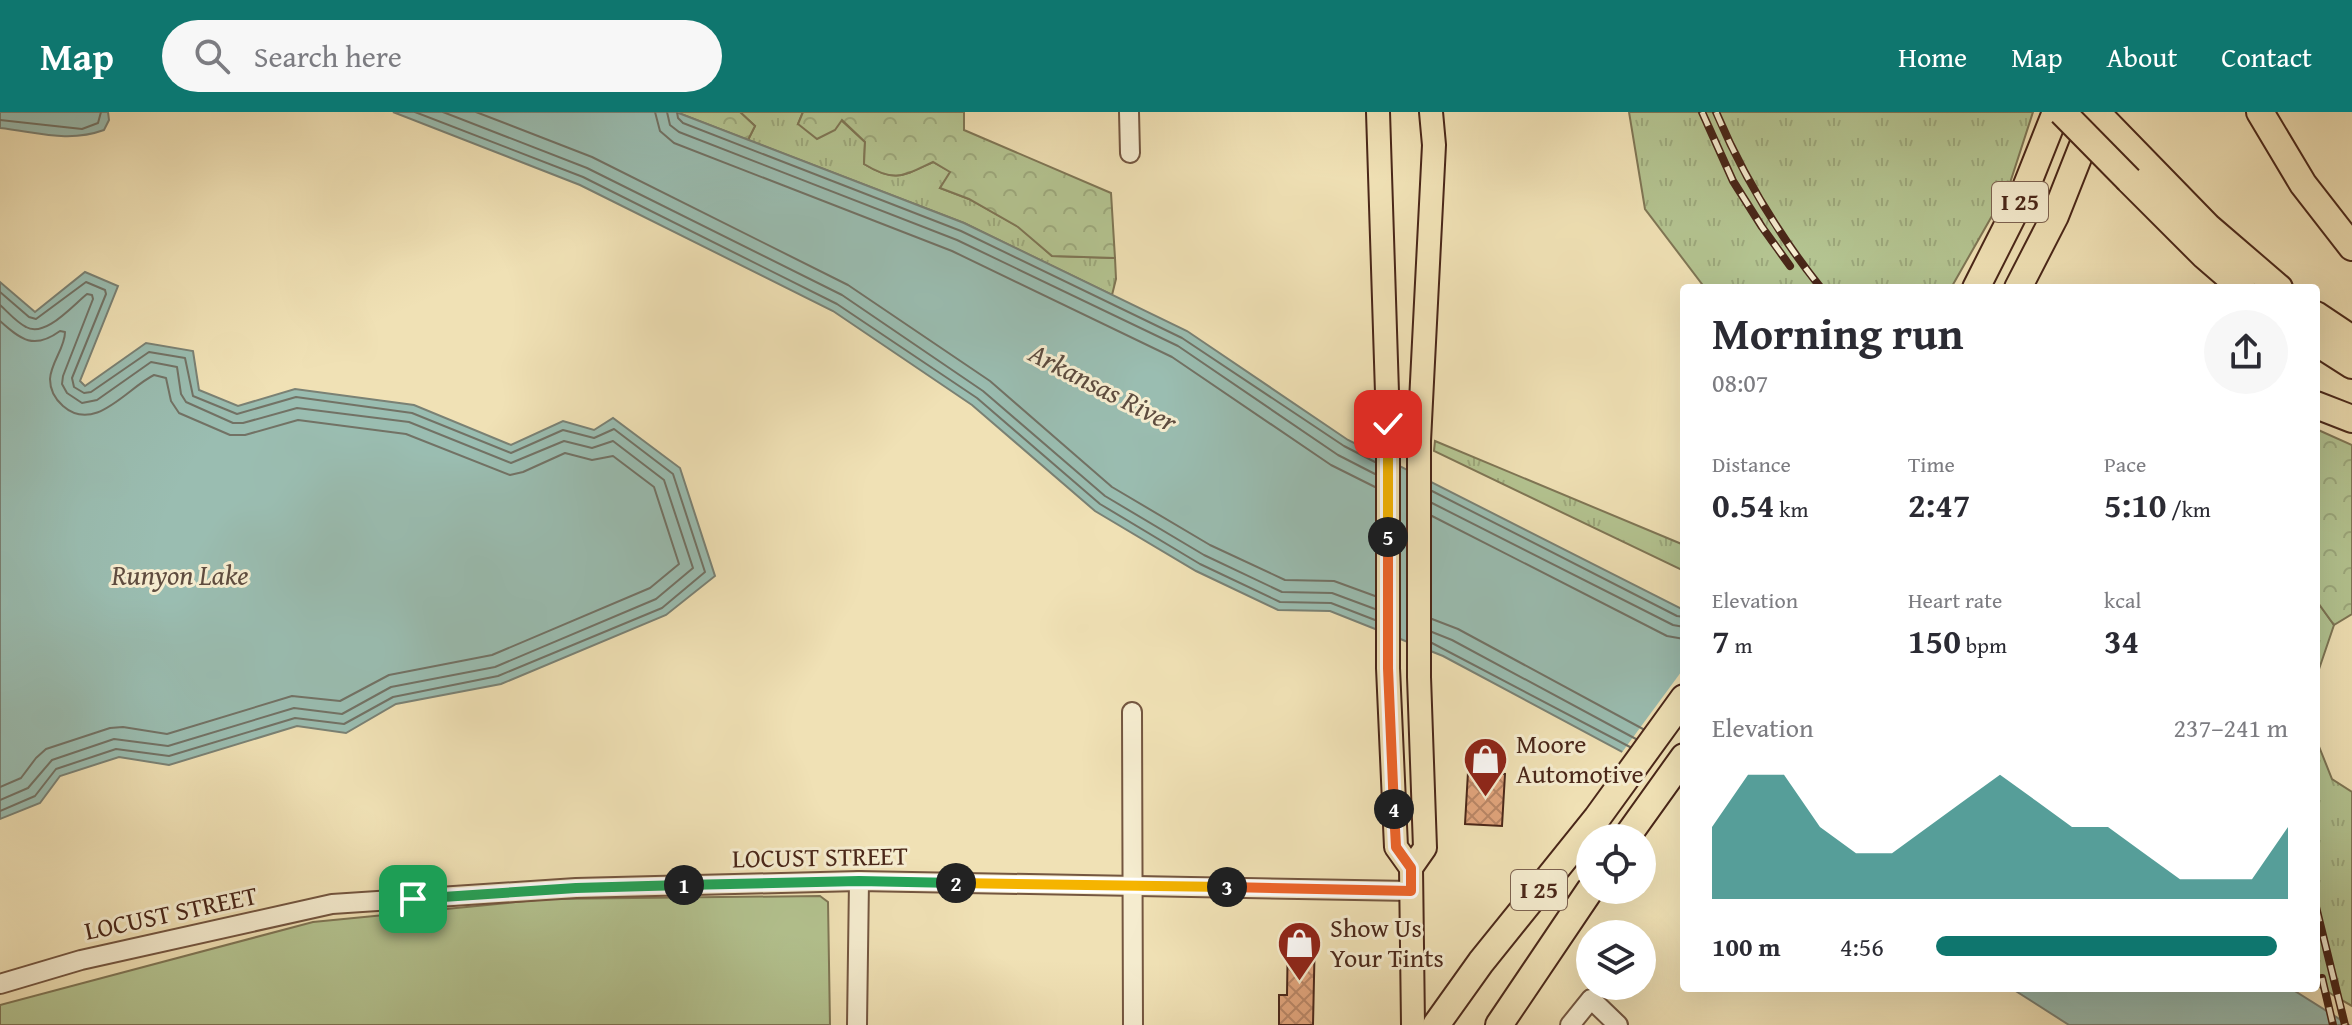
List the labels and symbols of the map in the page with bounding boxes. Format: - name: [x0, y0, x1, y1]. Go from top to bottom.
- road number: I 25: [1992, 182, 2048, 222]
- water label: Arkansas River: [1021, 331, 1186, 442]
- pin: [1354, 390, 1422, 458]
- pin: 5: [1368, 517, 1408, 557]
- water label: Runyon Lake: [110, 554, 249, 595]
- place label: Moore Automotive: [1516, 724, 1644, 793]
- shop icon: Moore Automotive: [1461, 735, 1509, 798]
- pin: 4: [1374, 789, 1414, 829]
- street label: LOCUST STREET: [732, 835, 909, 878]
- pin: 2: [936, 863, 976, 903]
- pin: [379, 865, 447, 933]
- pin: 1: [664, 865, 704, 905]
- pin: 3: [1207, 867, 1247, 907]
- road number: I 25: [1511, 870, 1567, 910]
- street label: LOCUST STREET: [81, 875, 261, 950]
- place label: Show Us Your Tints: [1330, 908, 1444, 977]
- shop icon: Show Us Your Tints: [1275, 919, 1323, 982]

